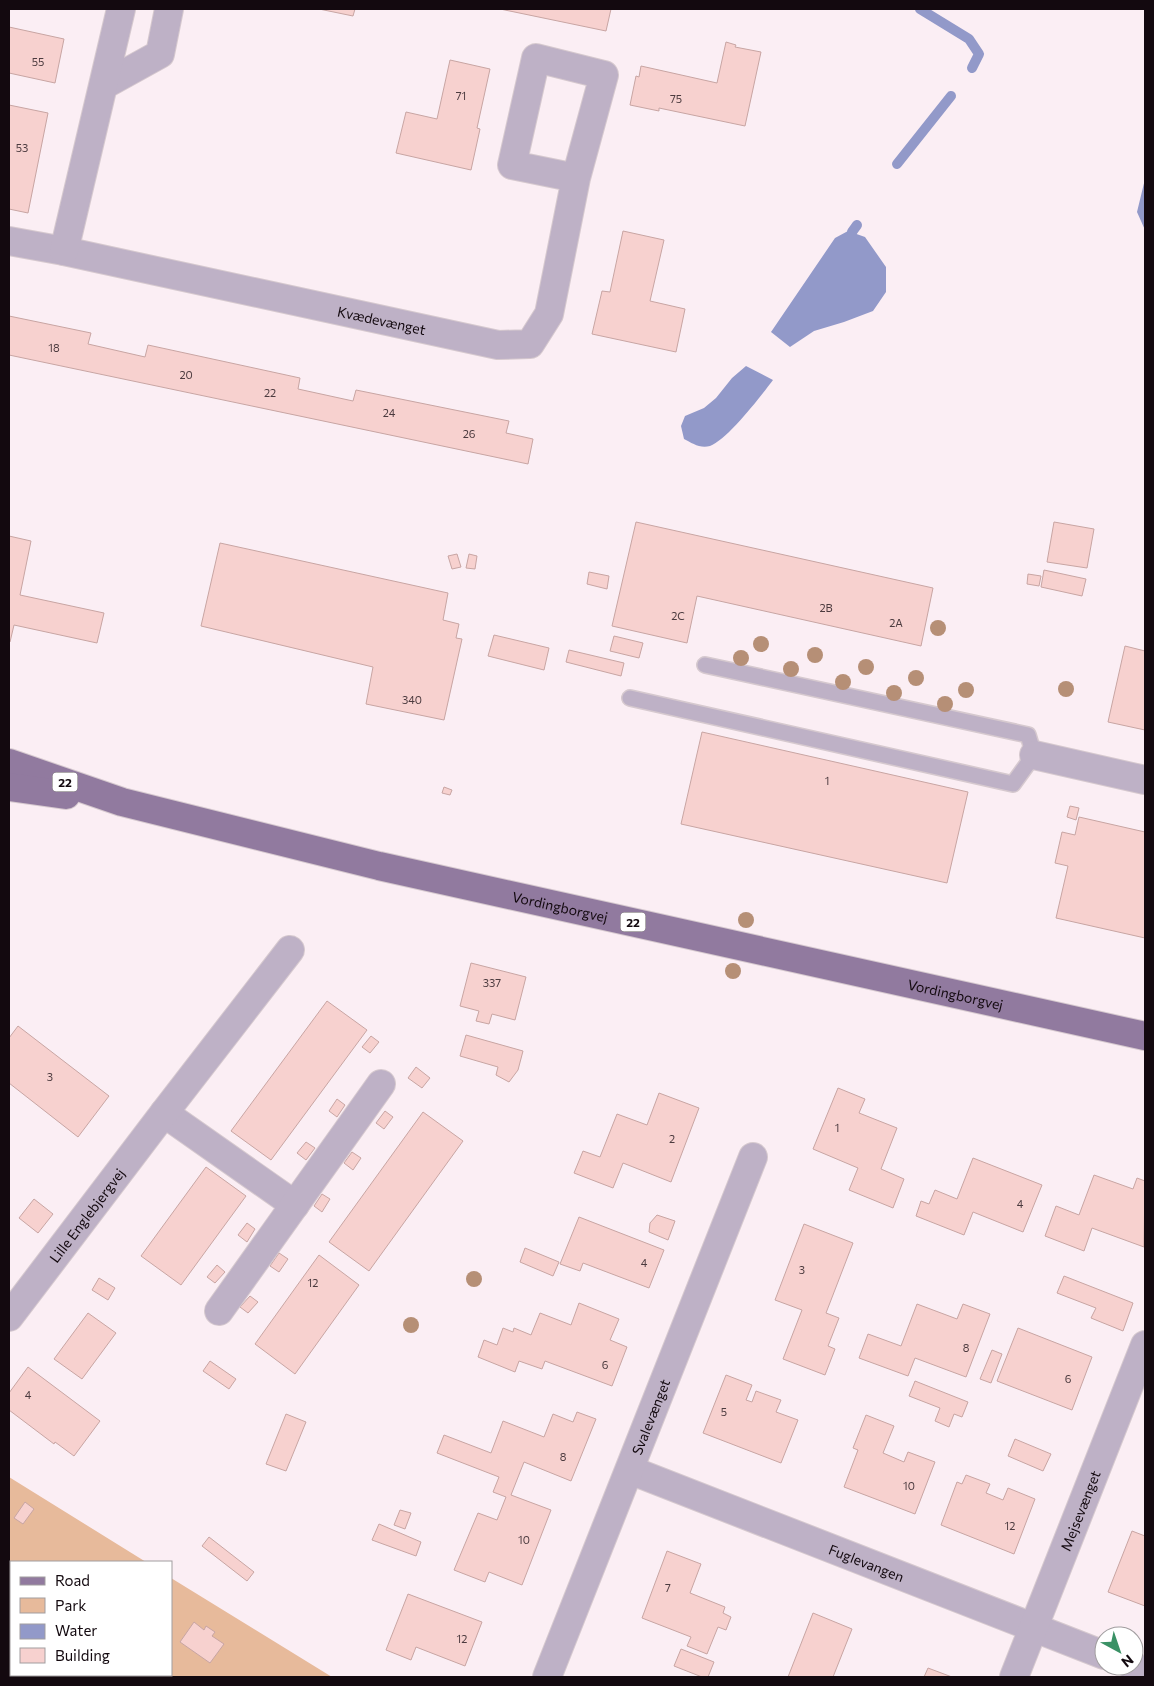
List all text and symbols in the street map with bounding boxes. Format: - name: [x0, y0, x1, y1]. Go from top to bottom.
- house number: 55: [32, 55, 44, 68]
- house number: 71: [456, 89, 466, 102]
- house number: 75: [670, 92, 682, 105]
- house number: 53: [16, 141, 28, 154]
- street label: Kvædevænget: [336, 302, 428, 338]
- house number: 18: [48, 341, 60, 354]
- house number: 20: [179, 368, 193, 381]
- house number: 22: [264, 386, 276, 399]
- house number: 24: [383, 406, 396, 419]
- house number: 26: [463, 427, 476, 440]
- house number: 2B: [819, 601, 833, 614]
- house number: 2C: [671, 609, 685, 622]
- house number: 2A: [889, 616, 903, 629]
- house number: 340: [402, 693, 422, 706]
- road number: 22: [52, 772, 78, 792]
- house number: 1: [825, 774, 829, 787]
- street label: Vordingborgvej: [511, 887, 610, 925]
- road number: 22: [620, 912, 646, 932]
- street label: Vordingborgvej: [906, 975, 1005, 1013]
- house number: 337: [483, 976, 501, 989]
- house number: 3: [47, 1070, 53, 1083]
- house number: 1: [835, 1121, 839, 1134]
- house number: 2: [669, 1132, 675, 1145]
- street label: Lille Englebjergvej: [45, 1165, 128, 1266]
- house number: 4: [1017, 1197, 1024, 1210]
- house number: 4: [641, 1256, 648, 1269]
- house number: 3: [799, 1263, 805, 1276]
- house number: 12: [308, 1276, 318, 1289]
- house number: 8: [963, 1341, 970, 1354]
- house number: 6: [602, 1358, 609, 1371]
- house number: 6: [1065, 1372, 1072, 1385]
- street label: Svalevænget: [627, 1376, 673, 1457]
- house number: 4: [25, 1388, 32, 1401]
- house number: 5: [721, 1405, 727, 1418]
- house number: 8: [560, 1450, 567, 1463]
- street label: Mejsevænget: [1056, 1468, 1103, 1553]
- house number: 10: [903, 1479, 915, 1492]
- house number: 12: [1005, 1519, 1015, 1532]
- house number: 10: [518, 1533, 530, 1546]
- street label: Fuglevangen: [827, 1540, 907, 1585]
- legend: [10, 1561, 172, 1676]
- text: Road: [55, 1571, 90, 1589]
- house number: 7: [665, 1581, 671, 1594]
- text: Park: [55, 1596, 86, 1614]
- text: Water: [55, 1621, 97, 1639]
- north arrow: [1094, 1626, 1144, 1676]
- house number: 12: [457, 1632, 467, 1645]
- text: Building: [55, 1646, 110, 1664]
- text: N: [1118, 1651, 1137, 1671]

